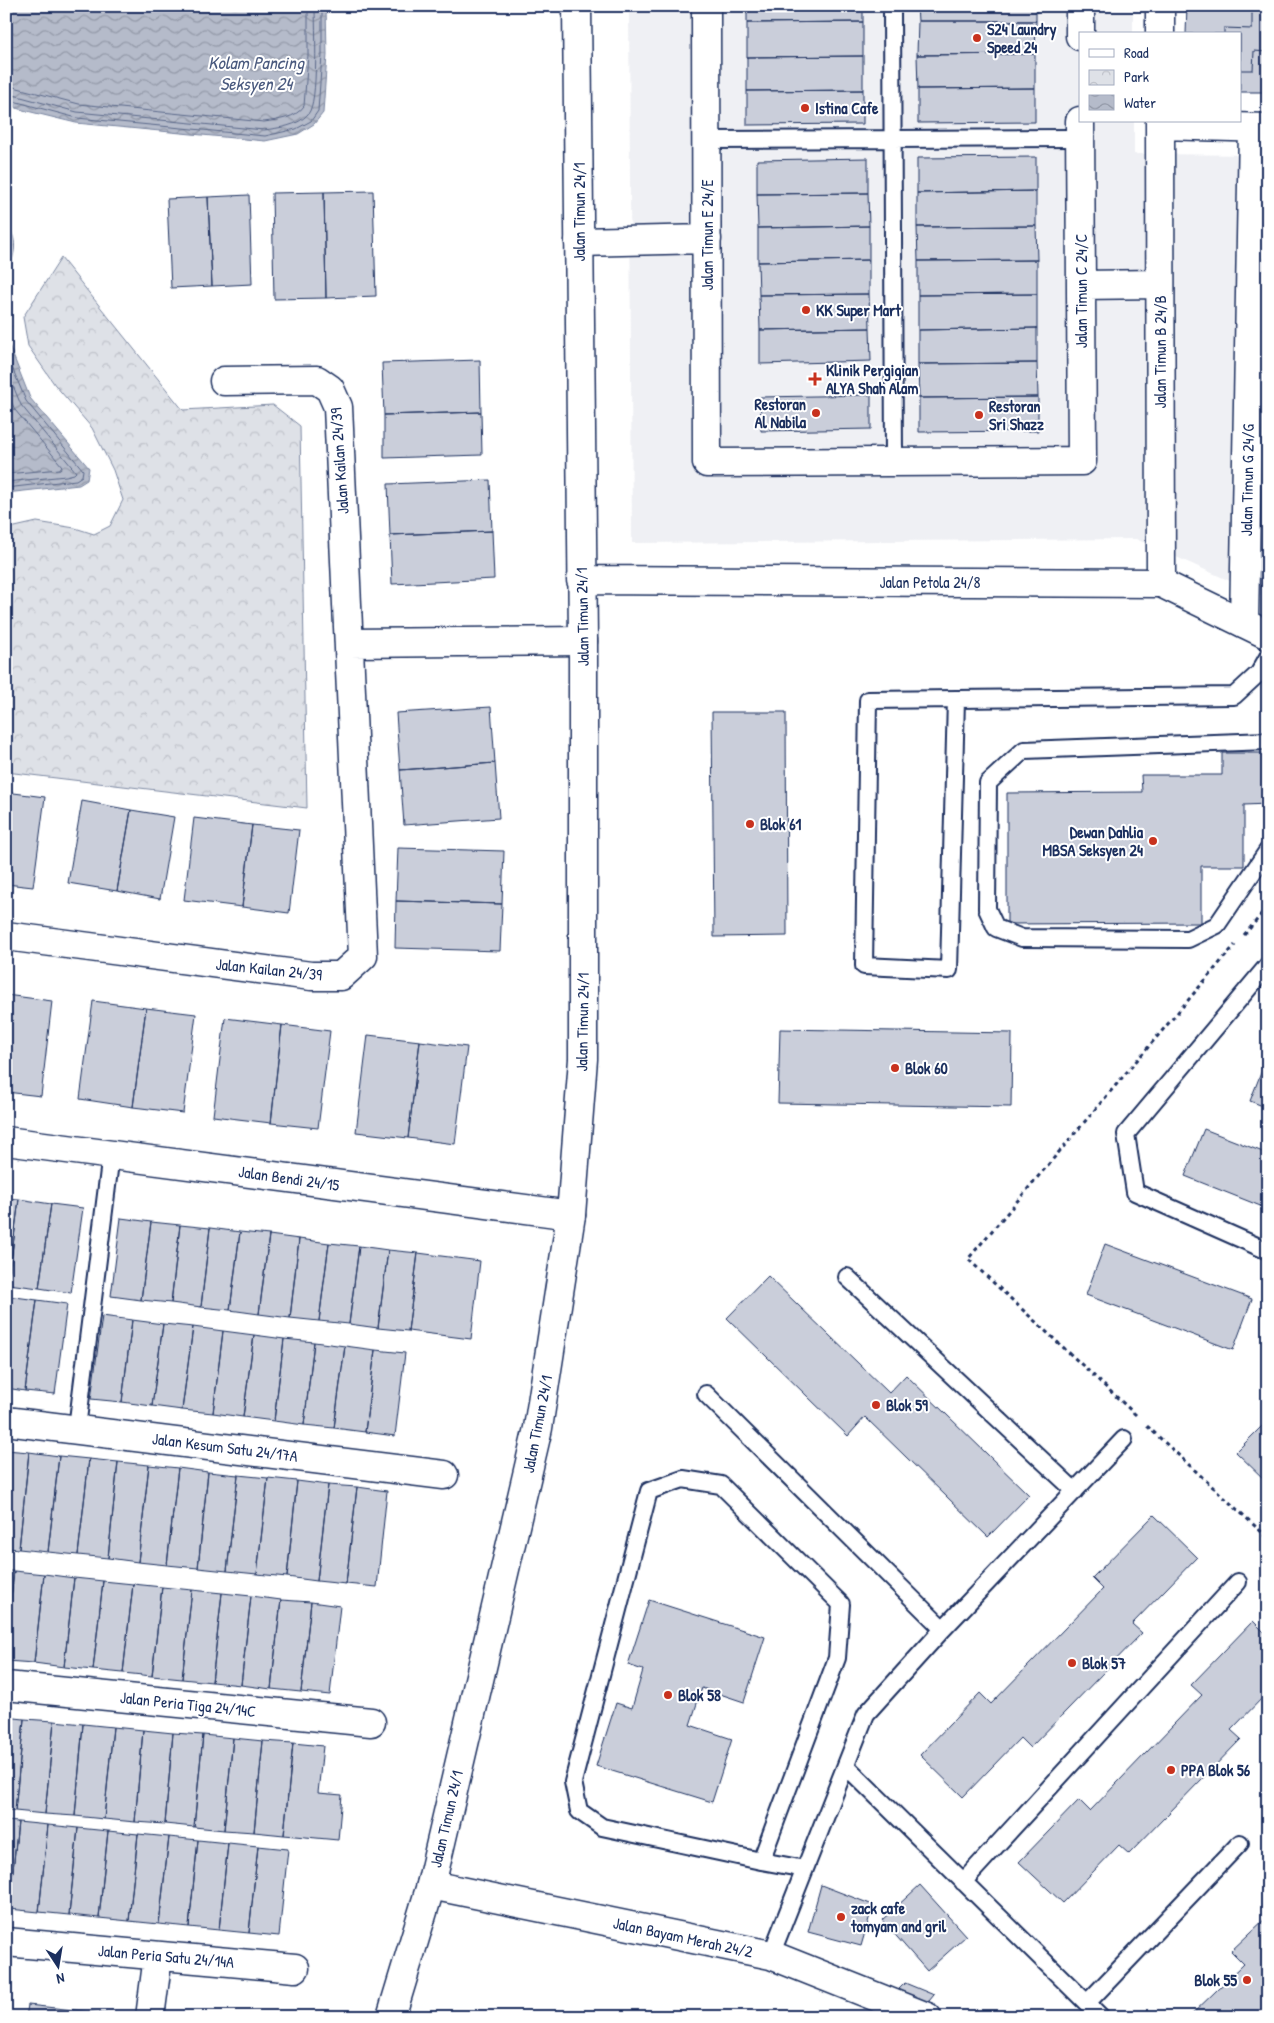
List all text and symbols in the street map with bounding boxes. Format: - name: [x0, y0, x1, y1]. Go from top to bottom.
- place label: S24 Laundry Speed 24: [987, 18, 1057, 59]
- marker: S24 Laundry Speed 24: [971, 32, 983, 44]
- legend: [1079, 32, 1242, 122]
- text: Road: [1124, 42, 1149, 63]
- water label: Kolam Pancing Seksyen 24: [208, 50, 305, 96]
- text: Park: [1124, 66, 1149, 87]
- text: Water: [1124, 92, 1156, 113]
- place label: Istina Cafe: [815, 97, 879, 119]
- marker: Istina Cafe: [799, 102, 811, 114]
- street label: Jalan Timun 24/1: [568, 162, 590, 261]
- street label: Jalan Timun E 24/E: [696, 180, 718, 290]
- street label: Jalan Timun C 24/C: [1070, 234, 1092, 348]
- street label: Jalan Timun B 24/B: [1149, 295, 1171, 409]
- place label: KK Super Mart: [816, 299, 901, 322]
- marker: KK Super Mart: [800, 304, 812, 316]
- place label: Klinik Pergigian ALYA Shah Alam: [826, 359, 918, 399]
- marker: Klinik Pergigian ALYA Shah Alam: [808, 372, 822, 386]
- place label: Restoran Al Nabila: [755, 393, 807, 433]
- place label: Restoran Sri Shazz: [989, 395, 1044, 435]
- street label: Jalan Kailan 24/39: [324, 407, 354, 515]
- marker: Restoran Al Nabila: [810, 407, 822, 419]
- marker: Restoran Sri Shazz: [973, 409, 985, 421]
- street label: Jalan Timun G 24/G: [1235, 423, 1259, 536]
- street label: Jalan Timun 24/1: [570, 567, 594, 667]
- street label: Jalan Petola 24/8: [879, 571, 981, 593]
- place label: Blok 61: [760, 813, 802, 835]
- marker: Blok 61: [744, 818, 756, 830]
- place label: Dewan Dahlia MBSA Seksyen 24: [1042, 821, 1144, 862]
- marker: Dewan Dahlia MBSA Seksyen 24: [1147, 835, 1159, 847]
- street label: Jalan Kailan 24/39: [215, 952, 323, 986]
- street label: Jalan Timun 24/1: [570, 972, 594, 1072]
- place label: Blok 60: [905, 1057, 948, 1079]
- marker: Blok 60: [889, 1062, 901, 1074]
- street label: Jalan Bendi 24/15: [237, 1160, 341, 1196]
- street label: Jalan Timun 24/1: [517, 1373, 557, 1475]
- place label: Blok 59: [886, 1394, 928, 1416]
- marker: Blok 59: [870, 1399, 882, 1411]
- street label: Jalan Kesum Satu 24/17A: [151, 1427, 299, 1467]
- place label: Blok 57: [1082, 1652, 1126, 1674]
- marker: Blok 57: [1066, 1657, 1078, 1669]
- place label: Blok 58: [678, 1684, 721, 1706]
- street label: Jalan Peria Tiga 24/14C: [119, 1686, 257, 1722]
- marker: Blok 58: [662, 1689, 674, 1701]
- place label: PPA Blok 56: [1181, 1759, 1251, 1781]
- marker: PPA Blok 56: [1165, 1764, 1177, 1776]
- street label: Jalan Timun 24/1: [424, 1768, 468, 1870]
- place label: zack cafe tomyam and gril: [850, 1897, 947, 1938]
- street label: Jalan Bayam Merah 24/2: [611, 1911, 755, 1963]
- marker: zack cafe tomyam and gril: [835, 1911, 847, 1923]
- street label: Jalan Peria Satu 24/14A: [97, 1939, 235, 1973]
- north arrow: [32, 1940, 82, 1990]
- text: N: [55, 1969, 66, 1989]
- place label: Blok 55: [1194, 1969, 1237, 1991]
- marker: Blok 55: [1241, 1974, 1253, 1986]

